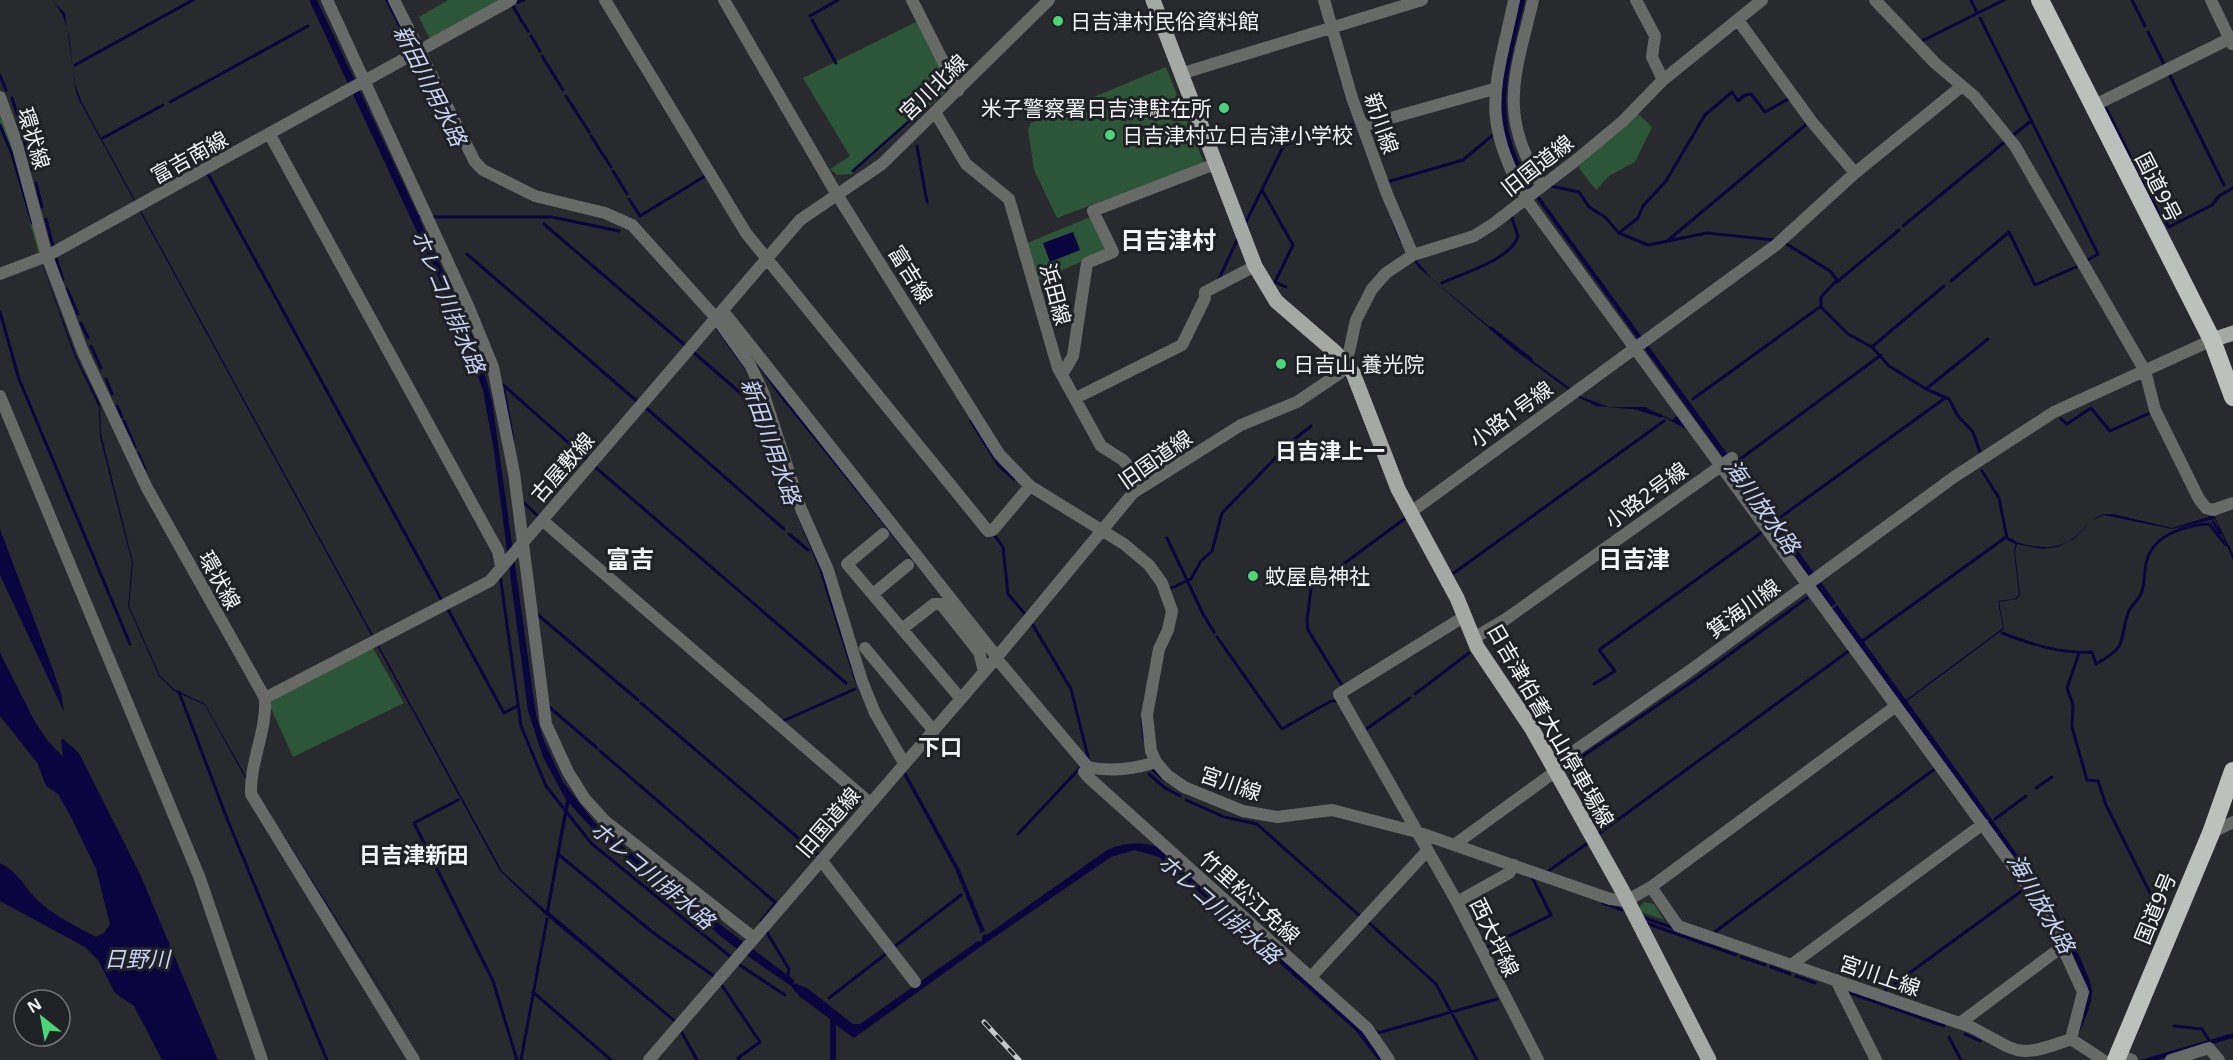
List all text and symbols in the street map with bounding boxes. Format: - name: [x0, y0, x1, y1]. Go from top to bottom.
- place label: 日吉津村民俗資料館: [1070, 7, 1259, 35]
- marker: 日吉津村民俗資料館: [1051, 14, 1065, 28]
- water label: 新田川用水路: [388, 19, 475, 152]
- street label: 宮川北線: [893, 48, 973, 126]
- street label: 新川線: [1359, 89, 1405, 157]
- place label: 米子警察署日吉津駐在所: [981, 94, 1212, 122]
- marker: 米子警察署日吉津駐在所: [1217, 101, 1231, 115]
- street label: 環状線: [11, 104, 57, 172]
- place label: 日吉津村立日吉津小学校: [1122, 121, 1353, 149]
- street label: 富吉南線: [145, 124, 233, 190]
- marker: 日吉津村立日吉津小学校: [1103, 128, 1117, 142]
- street label: 旧国道線: [1495, 128, 1579, 202]
- street label: 国道9号: [2129, 147, 2189, 227]
- district label: 日吉津村: [1120, 223, 1216, 256]
- water label: ホレコ川排水路: [405, 224, 494, 380]
- street label: 富吉線: [882, 240, 940, 308]
- street label: 浜田線: [1034, 260, 1078, 328]
- place label: 日吉山 養光院: [1293, 350, 1424, 378]
- marker: 日吉山 養光院: [1274, 357, 1288, 371]
- water label: 新田川用水路: [735, 374, 809, 510]
- street label: 小路1号線: [1464, 374, 1558, 454]
- street label: 旧国道線: [1113, 423, 1197, 495]
- street label: 古屋敷線: [524, 426, 600, 508]
- district label: 日吉津上一: [1275, 435, 1385, 465]
- water label: 海川放水路: [1719, 453, 1809, 561]
- street label: 小路2号線: [1599, 455, 1693, 535]
- district label: 富吉: [606, 542, 654, 575]
- district label: 日吉津: [1598, 542, 1670, 575]
- street label: 環状線: [192, 546, 248, 614]
- place label: 蚊屋島神社: [1265, 562, 1370, 590]
- marker: 蚊屋島神社: [1246, 569, 1260, 583]
- street label: 箕海川線: [1701, 572, 1785, 644]
- street label: 日吉津伯耆大山停車場線: [1481, 618, 1621, 832]
- district label: 下口: [918, 731, 962, 761]
- street label: 宮川線: [1197, 760, 1265, 806]
- street label: 旧国道線: [790, 781, 866, 863]
- water label: ホレコ川排水路: [584, 813, 723, 936]
- district label: 日吉津新田: [359, 839, 469, 869]
- street label: 竹里松江免線: [1194, 844, 1306, 950]
- water label: ホレコ川排水路: [1152, 846, 1289, 971]
- water label: 海川放水路: [2002, 848, 2083, 960]
- street label: 国道9号: [2128, 868, 2182, 948]
- street label: 西大坪線: [1464, 893, 1526, 981]
- water label: 日野川: [104, 943, 172, 973]
- street label: 宮川上線: [1836, 948, 1924, 1002]
- north arrow: [12, 988, 72, 1048]
- text: N: [23, 992, 46, 1018]

